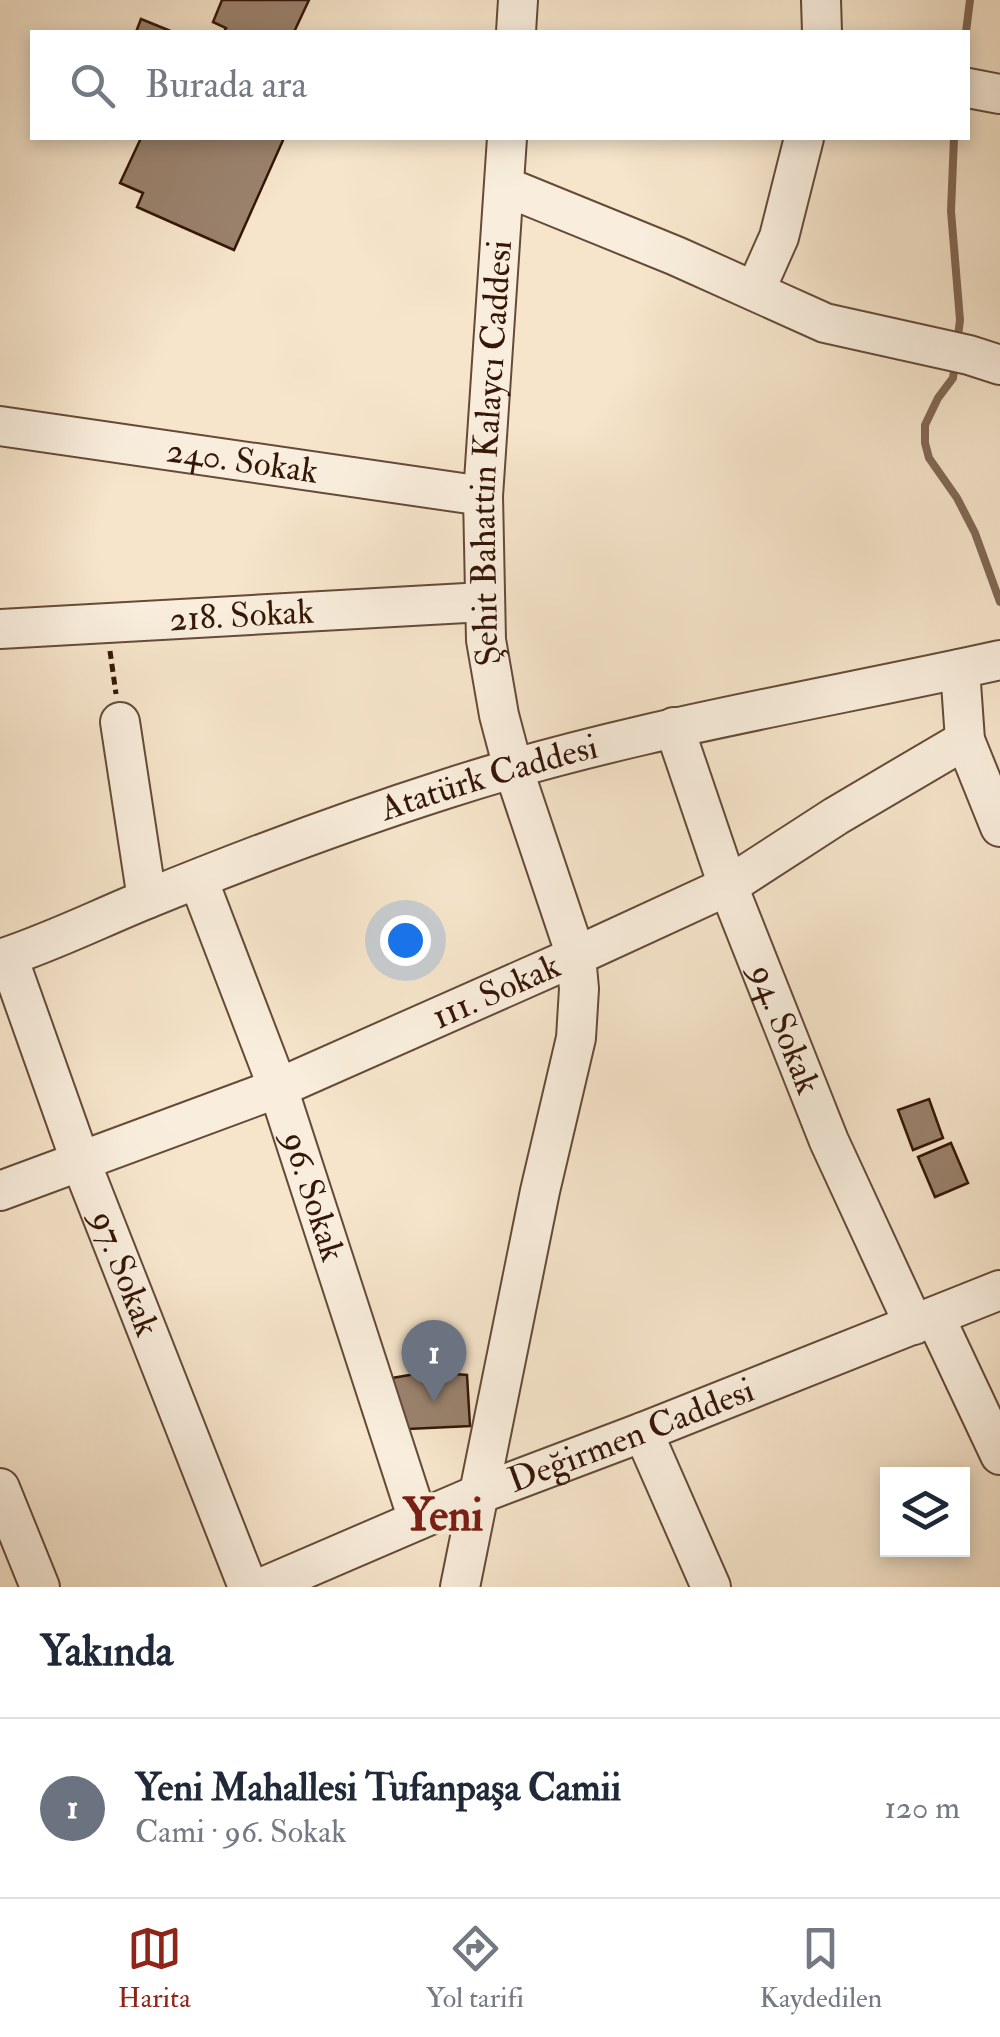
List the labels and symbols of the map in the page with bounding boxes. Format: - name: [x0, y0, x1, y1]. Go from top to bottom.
- street label: Şehit Bahattin Kalaycı Caddesi: [461, 239, 522, 669]
- street label: 240. Sokak: [164, 428, 321, 494]
- street label: 218. Sokak: [168, 590, 315, 642]
- street label: Atatürk Caddesi: [374, 725, 602, 832]
- your location: [380, 915, 431, 966]
- street label: 111. Sokak: [425, 944, 567, 1039]
- street label: 94. Sokak: [738, 955, 830, 1101]
- street label: 96. Sokak: [271, 1123, 355, 1267]
- street label: 97. Sokak: [79, 1202, 169, 1343]
- pin: 1: [402, 1320, 466, 1402]
- street label: Değirmen Caddesi: [502, 1368, 760, 1503]
- district label: Yeni: [402, 1488, 483, 1544]

